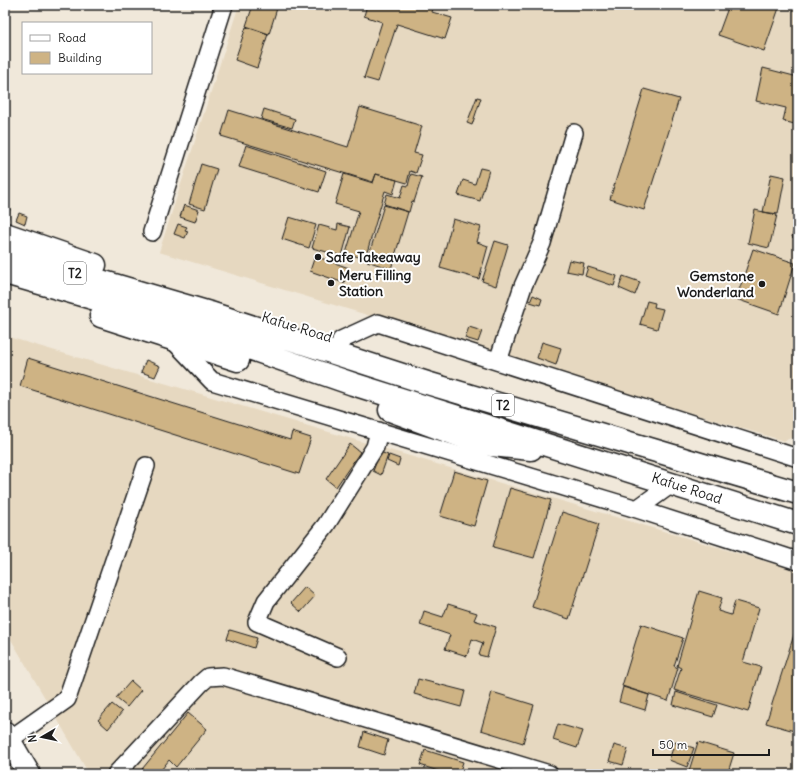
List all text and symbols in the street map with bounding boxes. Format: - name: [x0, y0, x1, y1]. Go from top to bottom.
- legend: [22, 22, 152, 74]
- text: Road: [58, 30, 86, 45]
- text: Building: [58, 50, 102, 65]
- place label: Safe Takeaway: [326, 248, 421, 266]
- marker: Safe Takeaway: [313, 252, 323, 262]
- road number: T2: [64, 262, 86, 284]
- place label: Meru Filling Station: [339, 266, 412, 300]
- place label: Gemstone Wonderland: [677, 267, 755, 301]
- marker: Meru Filling Station: [326, 278, 336, 288]
- marker: Gemstone Wonderland: [757, 279, 767, 289]
- street label: Kafue Road: [259, 308, 335, 346]
- road number: T2: [492, 394, 514, 416]
- street label: Kafue Road: [650, 468, 724, 508]
- north arrow: [22, 717, 62, 757]
- scale bar: [653, 731, 769, 757]
- text: N: [25, 734, 40, 743]
- text: 50 m: [659, 737, 688, 752]

